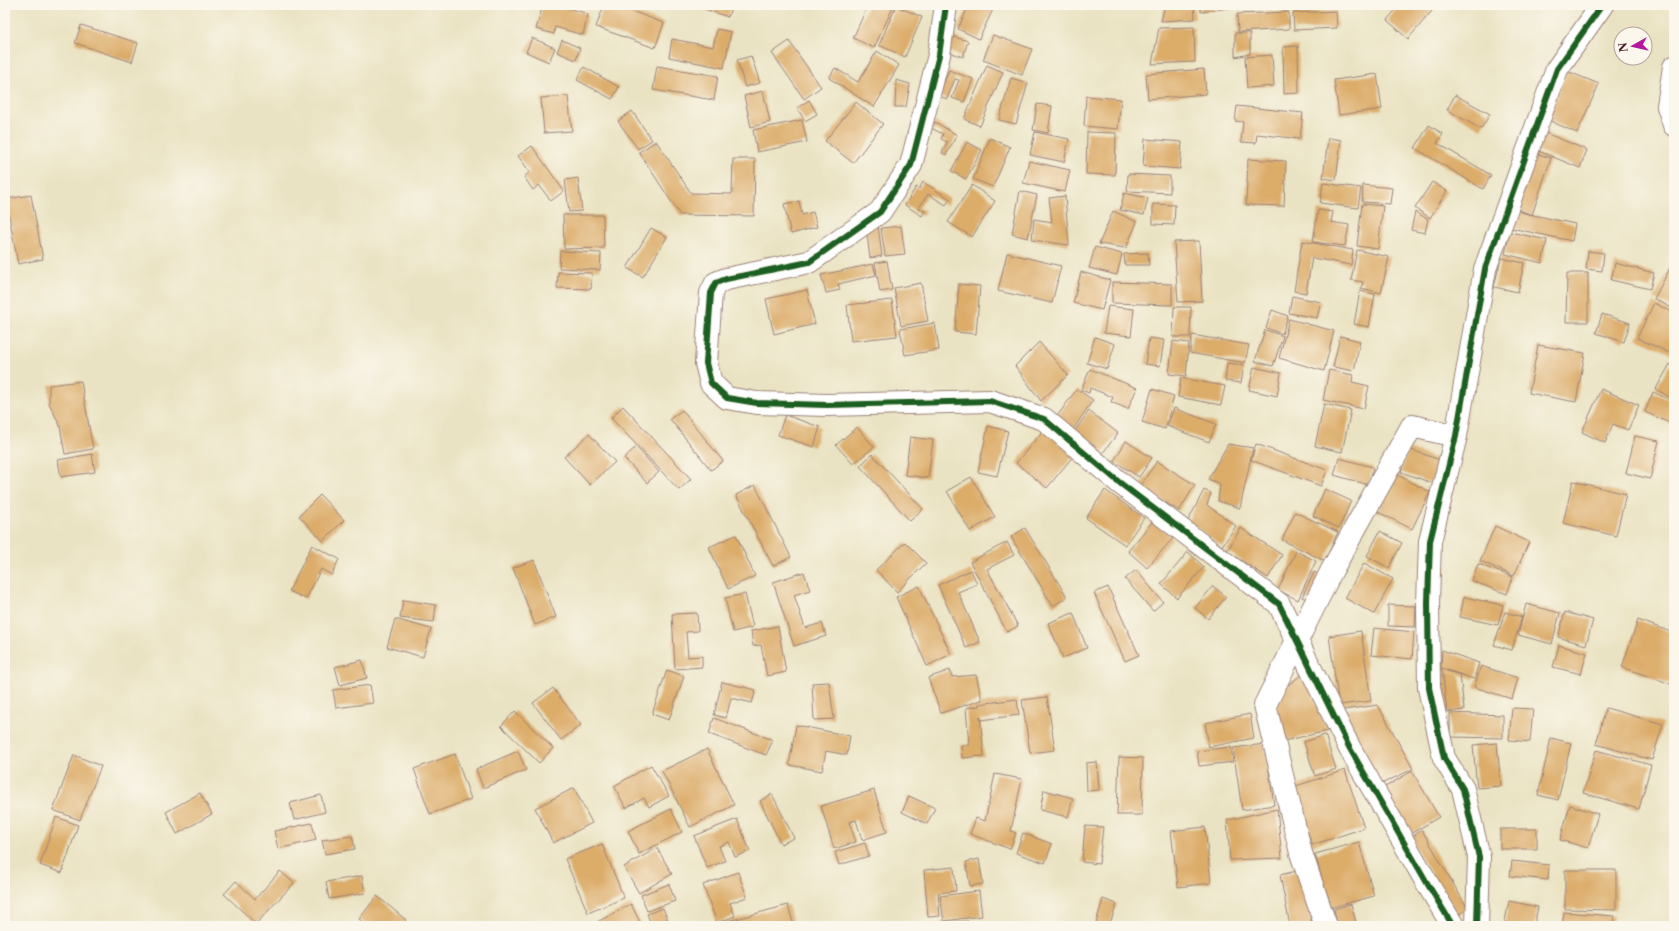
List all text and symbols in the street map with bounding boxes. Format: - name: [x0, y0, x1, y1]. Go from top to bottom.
- north arrow: [1613, 26, 1653, 66]
- text: N: [1615, 41, 1631, 53]

